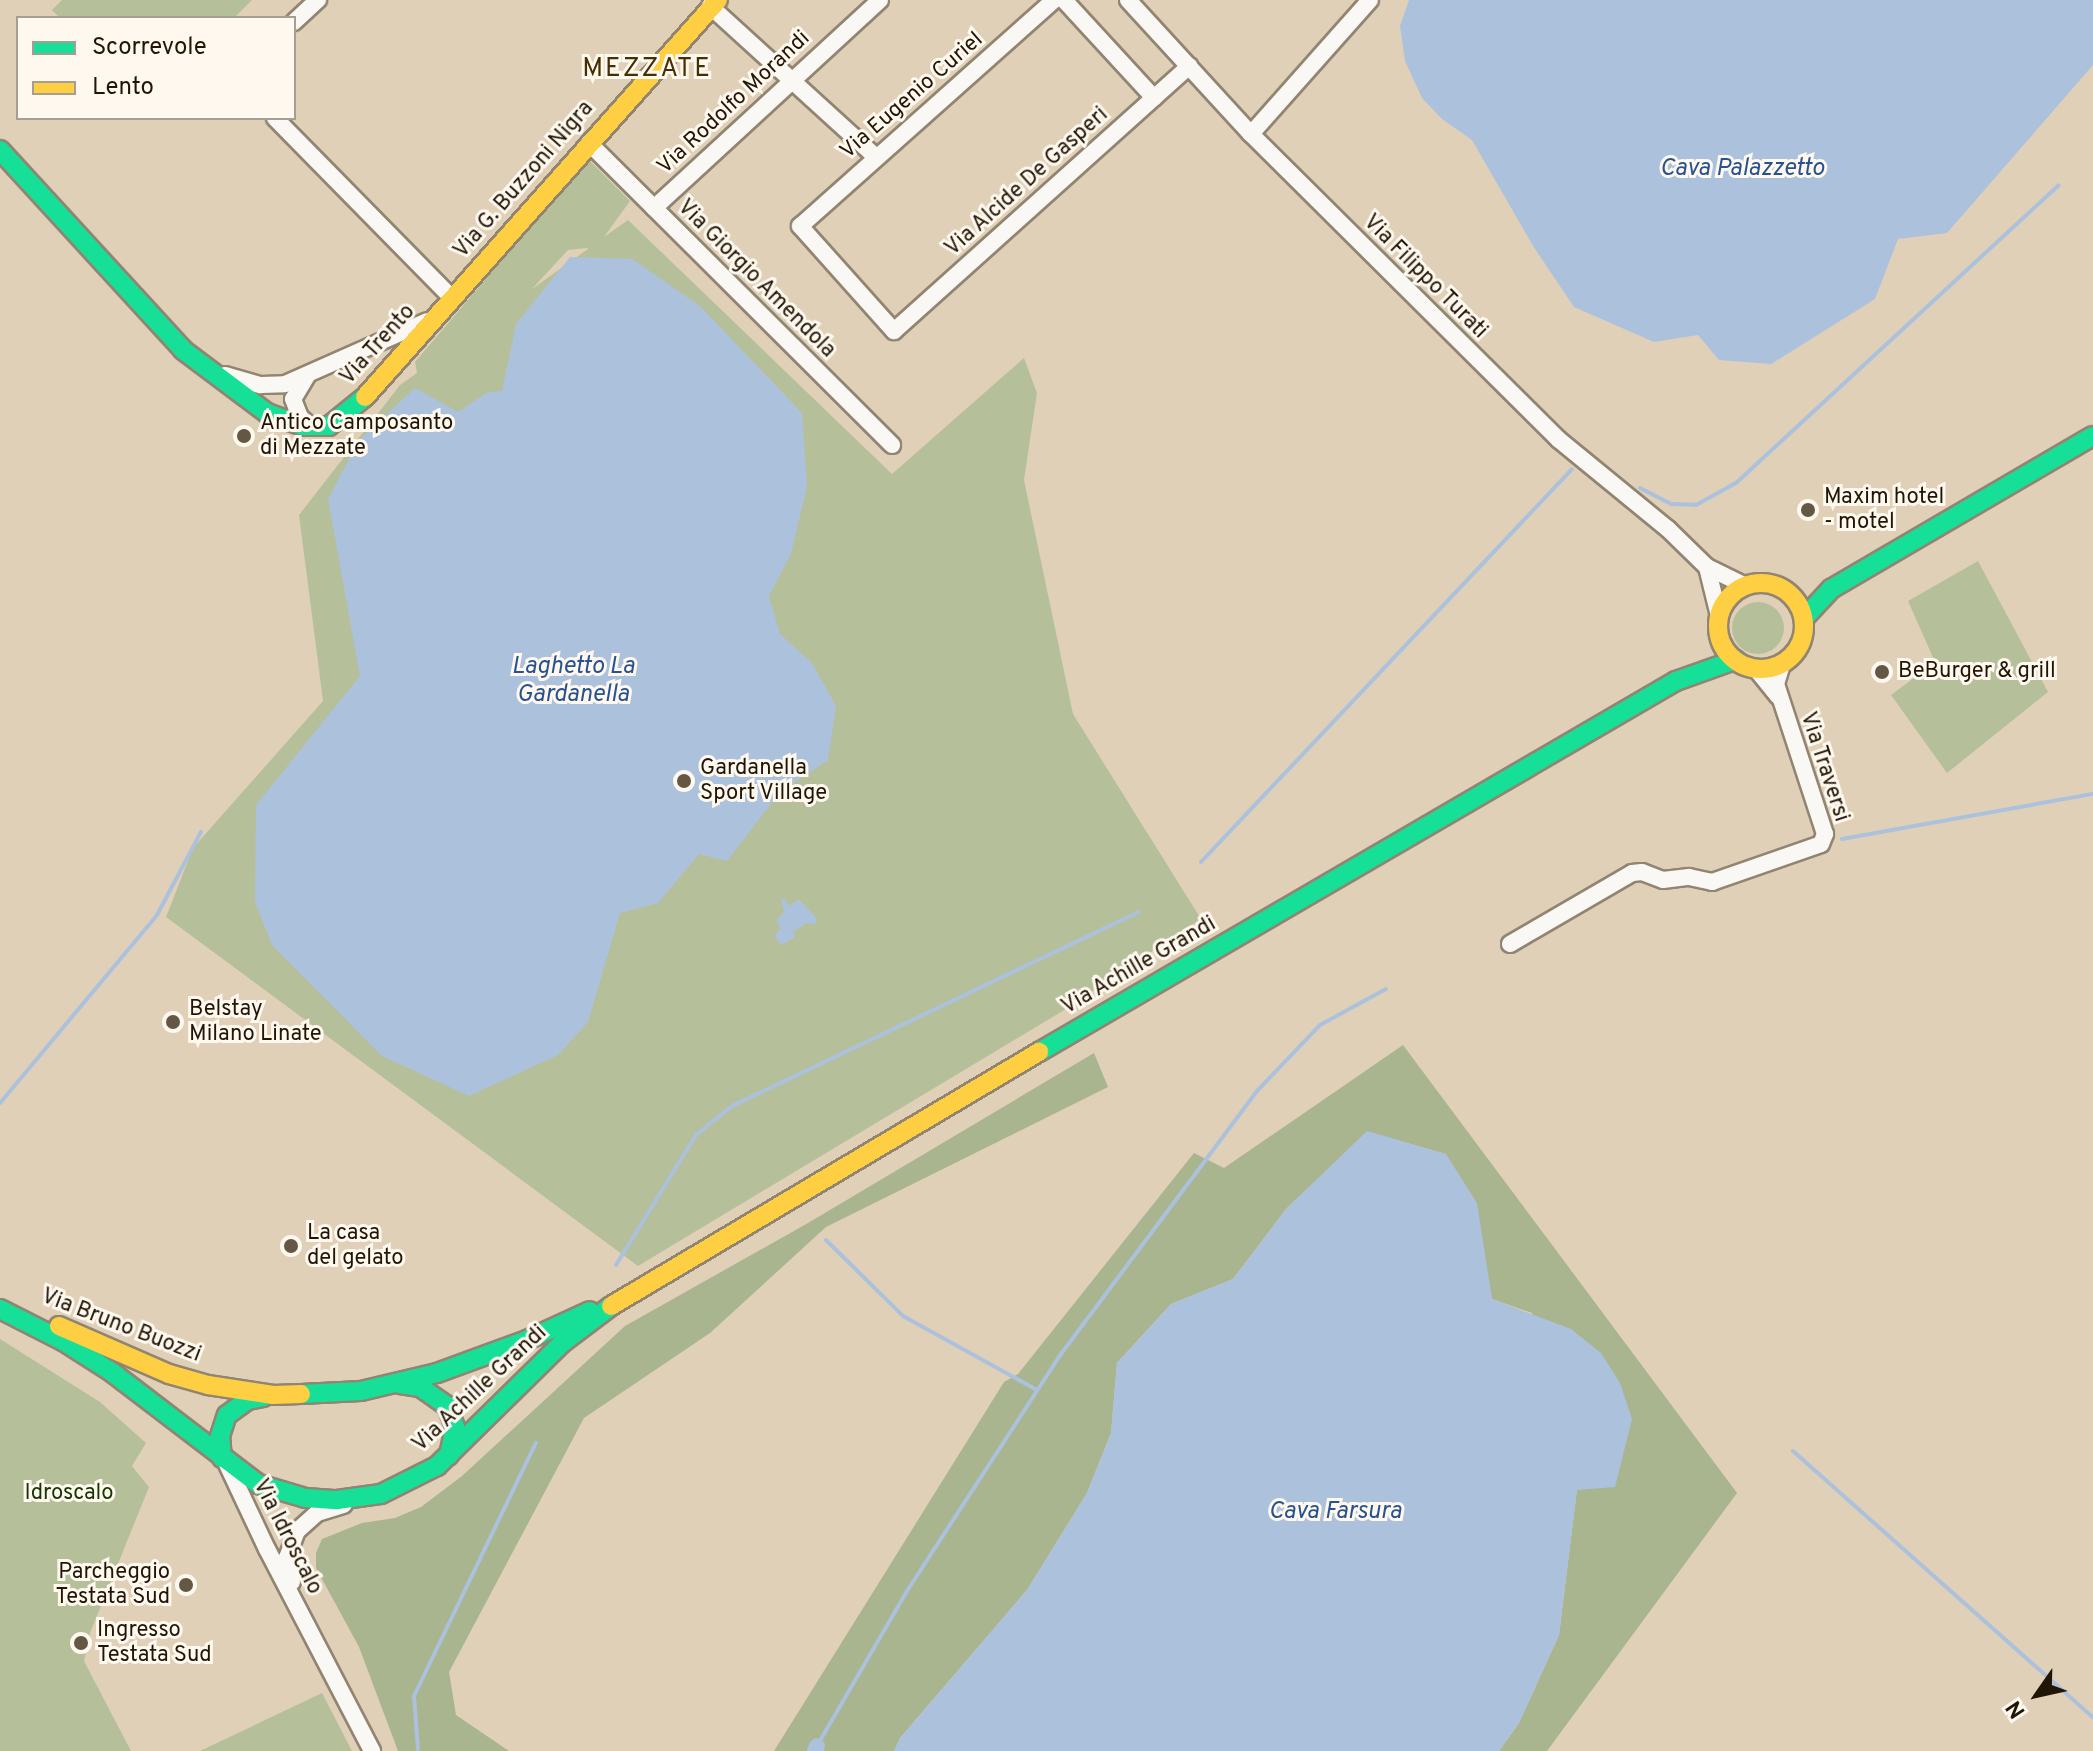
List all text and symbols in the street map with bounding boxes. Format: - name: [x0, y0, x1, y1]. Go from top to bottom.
- legend: [16, 16, 296, 120]
- street label: Via Rodolfo Morandi: [652, 26, 816, 180]
- street label: Via Eugenio Curiel: [835, 27, 989, 165]
- text: Scorrevole: [92, 33, 207, 63]
- district label: MEZZATE: [582, 54, 712, 86]
- text: Lento: [92, 73, 154, 103]
- street label: Via G. Buzzoni Nigra: [449, 96, 599, 264]
- street label: Via Alcide De Gasperi: [940, 102, 1114, 262]
- water label: Cava Palazzetto: [1660, 156, 1824, 184]
- street label: Via Giorgio Amendola: [671, 194, 841, 364]
- street label: Via Filippo Turati: [1357, 209, 1493, 345]
- street label: Via Trento: [335, 299, 421, 391]
- place label: Antico Camposanto di Mezzate: [260, 410, 453, 462]
- marker: Antico Camposanto di Mezzate: [235, 427, 253, 445]
- place label: Maxim hotel - motel: [1824, 484, 1944, 536]
- marker: Maxim hotel - motel: [1799, 501, 1817, 519]
- water label: Laghetto La Gardanella: [511, 654, 635, 710]
- place label: BeBurger & grill: [1898, 659, 2056, 685]
- marker: BeBurger & grill: [1873, 663, 1891, 681]
- street label: Via Traversi: [1794, 708, 1854, 826]
- place label: Gardanella Sport Village: [700, 755, 828, 806]
- marker: Gardanella Sport Village: [675, 772, 693, 790]
- street label: Via Achille Grandi: [1057, 911, 1221, 1021]
- place label: Belstay Milano Linate: [189, 996, 322, 1048]
- marker: Belstay Milano Linate: [164, 1013, 182, 1031]
- place label: La casa del gelato: [307, 1220, 404, 1272]
- marker: La casa del gelato: [282, 1237, 300, 1255]
- street label: Via Bruno Buozzi: [38, 1283, 204, 1369]
- street label: Via Achille Grandi: [407, 1320, 553, 1458]
- street label: Via Idroscalo: [247, 1475, 327, 1599]
- park label: Idroscalo: [24, 1481, 114, 1507]
- water label: Cava Farsura: [1268, 1499, 1402, 1527]
- place label: Parcheggio Testata Sud: [55, 1559, 170, 1610]
- marker: Parcheggio Testata Sud: [177, 1576, 195, 1594]
- place label: Ingresso Testata Sud: [97, 1617, 212, 1668]
- marker: Ingresso Testata Sud: [72, 1634, 90, 1652]
- north arrow: [1997, 1655, 2077, 1735]
- text: N: [2001, 1695, 2032, 1723]

